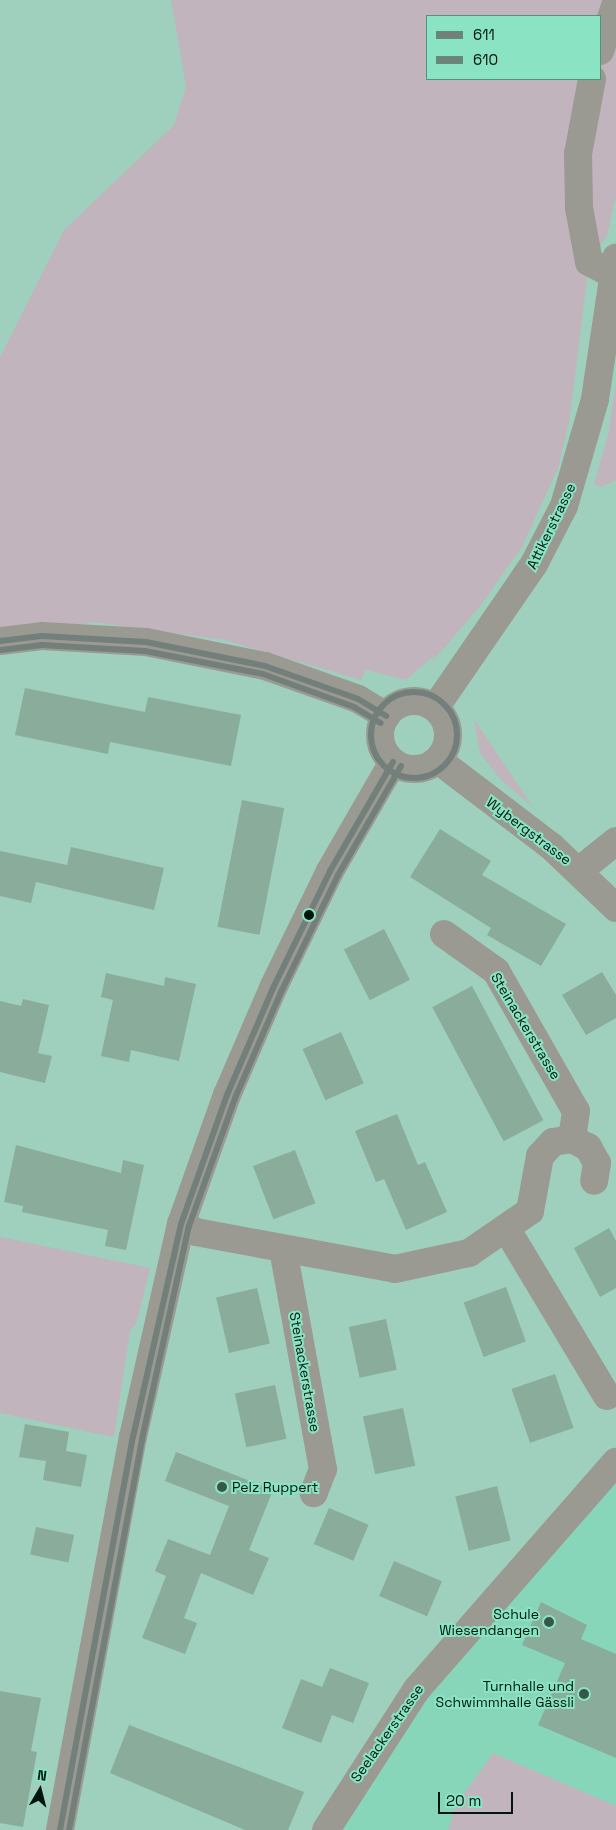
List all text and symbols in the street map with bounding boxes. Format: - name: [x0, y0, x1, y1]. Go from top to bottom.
- legend: [426, 15, 601, 80]
- text: 611: [473, 25, 495, 44]
- text: 610: [473, 50, 498, 69]
- street label: Attikerstrasse: [523, 480, 579, 572]
- street label: Wybergstrasse: [483, 794, 575, 868]
- unlabelled marker: [304, 910, 314, 920]
- street label: Steinackerstrasse: [487, 970, 565, 1082]
- street label: Steinackerstrasse: [286, 1311, 324, 1433]
- place label: Pelz Ruppert: [232, 1479, 318, 1495]
- marker: Pelz Ruppert: [216, 1481, 228, 1493]
- place label: Schule Wiesendangen: [439, 1606, 539, 1638]
- marker: Schule Wiesendangen: [543, 1616, 555, 1628]
- place label: Turnhalle und Schwimmhalle Gässli: [436, 1678, 574, 1710]
- street label: Seelackerstrasse: [347, 1681, 427, 1785]
- marker: Turnhalle und Schwimmhalle Gässli: [578, 1688, 590, 1700]
- north arrow: [15, 1765, 65, 1815]
- text: N: [36, 1766, 48, 1785]
- scale bar: [441, 1782, 516, 1814]
- text: 20 m: [446, 1791, 481, 1810]

